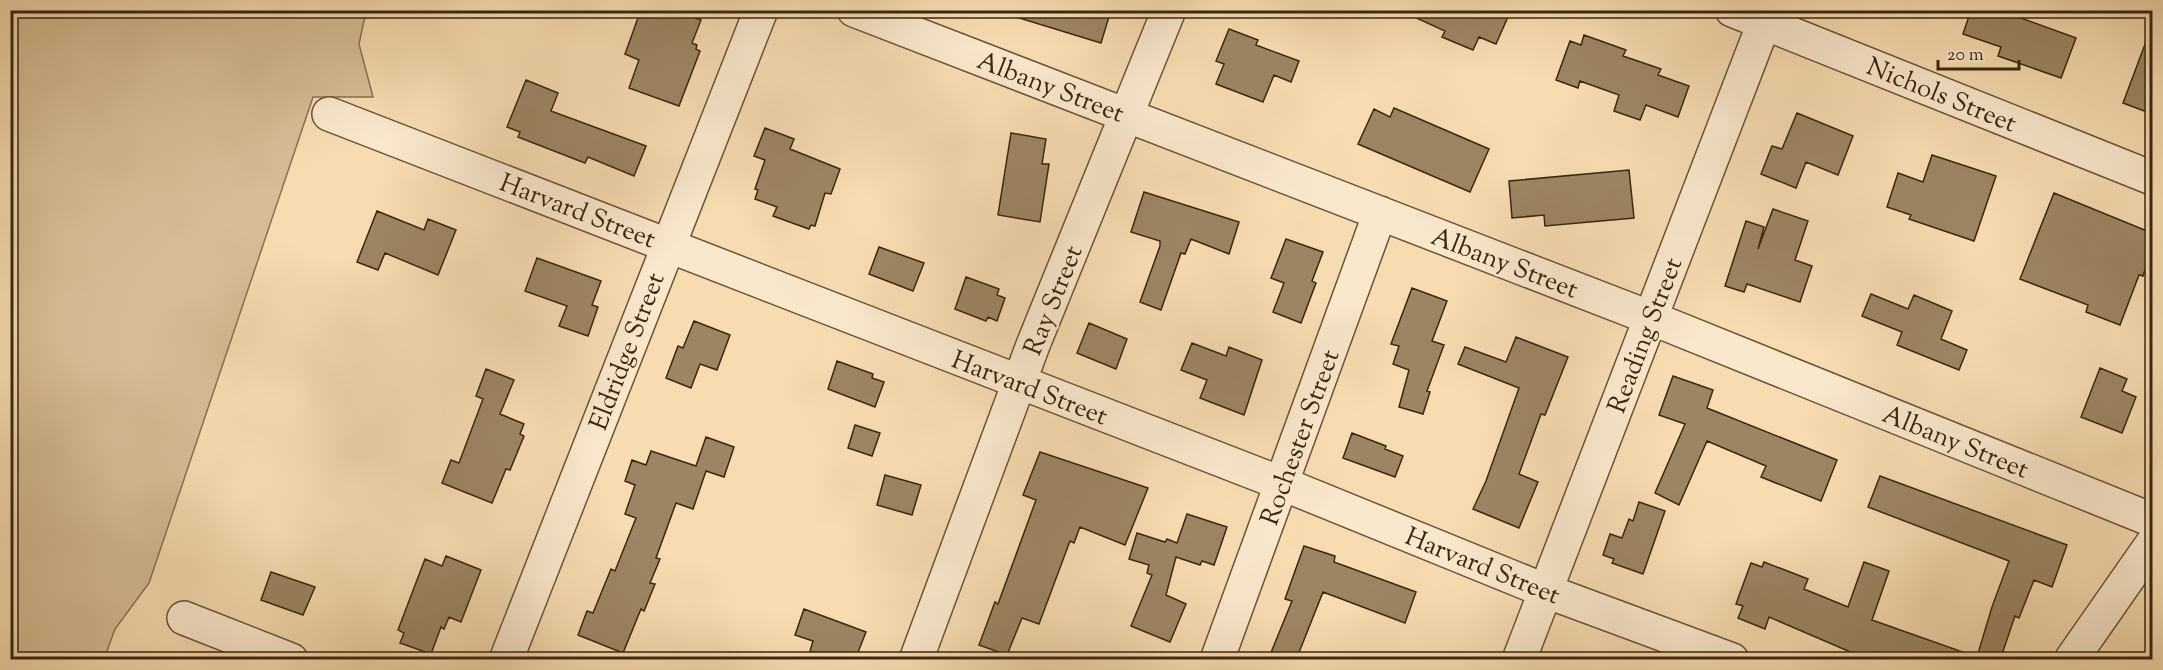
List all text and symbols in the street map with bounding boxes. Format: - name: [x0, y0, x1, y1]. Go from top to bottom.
- scale bar: [1938, 33, 2019, 71]
- street label: Albany Street: [971, 43, 1129, 133]
- text: 20 m: [1947, 43, 1984, 69]
- street label: Nichols Street: [1861, 49, 2022, 143]
- street label: Harvard Street: [494, 166, 661, 259]
- street label: Albany Street: [1425, 219, 1583, 309]
- street label: Ray Street: [1015, 240, 1093, 362]
- street label: Reading Street: [1600, 253, 1693, 419]
- street label: Eldridge Street: [581, 268, 675, 436]
- street label: Harvard Street: [946, 343, 1113, 436]
- street label: Rochester Street: [1252, 345, 1350, 531]
- street label: Albany Street: [1876, 397, 2034, 490]
- street label: Harvard Street: [1399, 519, 1565, 615]

